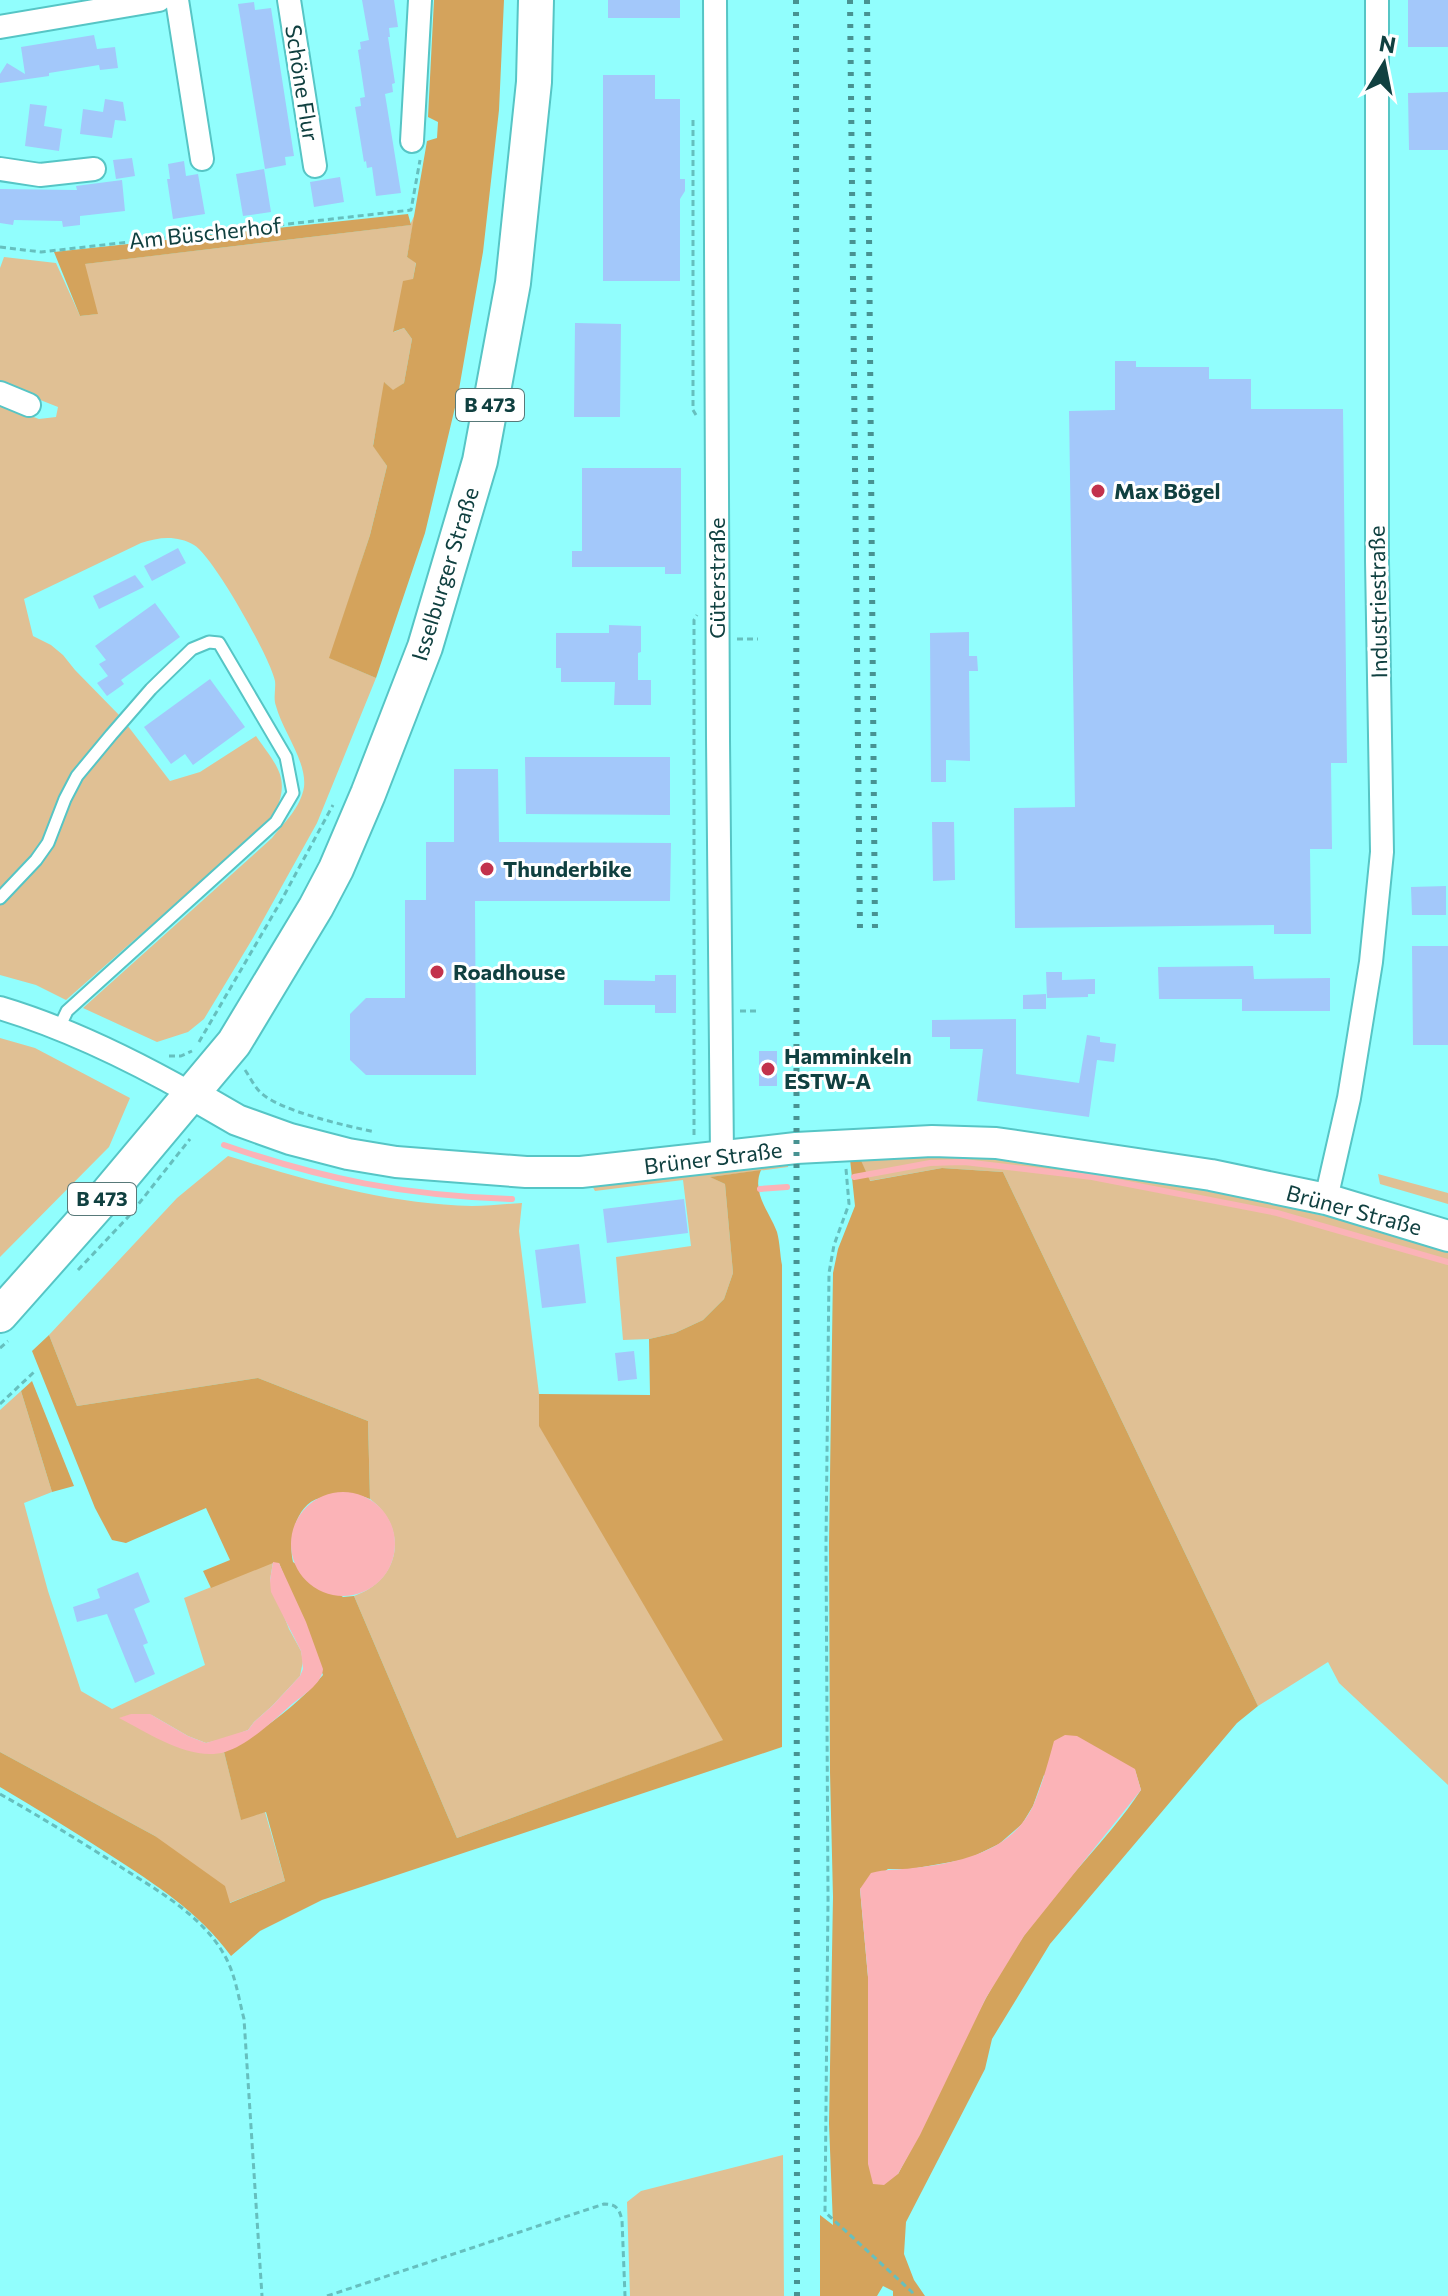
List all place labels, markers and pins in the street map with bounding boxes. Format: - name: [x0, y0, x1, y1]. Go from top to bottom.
- place label: Max Bögel: [1114, 477, 1220, 504]
- marker: Max Bögel: [1089, 482, 1107, 500]
- place label: Thunderbike: [503, 855, 632, 882]
- marker: Thunderbike: [478, 860, 496, 878]
- place label: Roadhouse: [453, 958, 565, 985]
- marker: Roadhouse: [428, 963, 446, 981]
- place label: Hamminkeln ESTW-A: [784, 1042, 912, 1094]
- marker: Hamminkeln ESTW-A: [759, 1060, 777, 1078]

